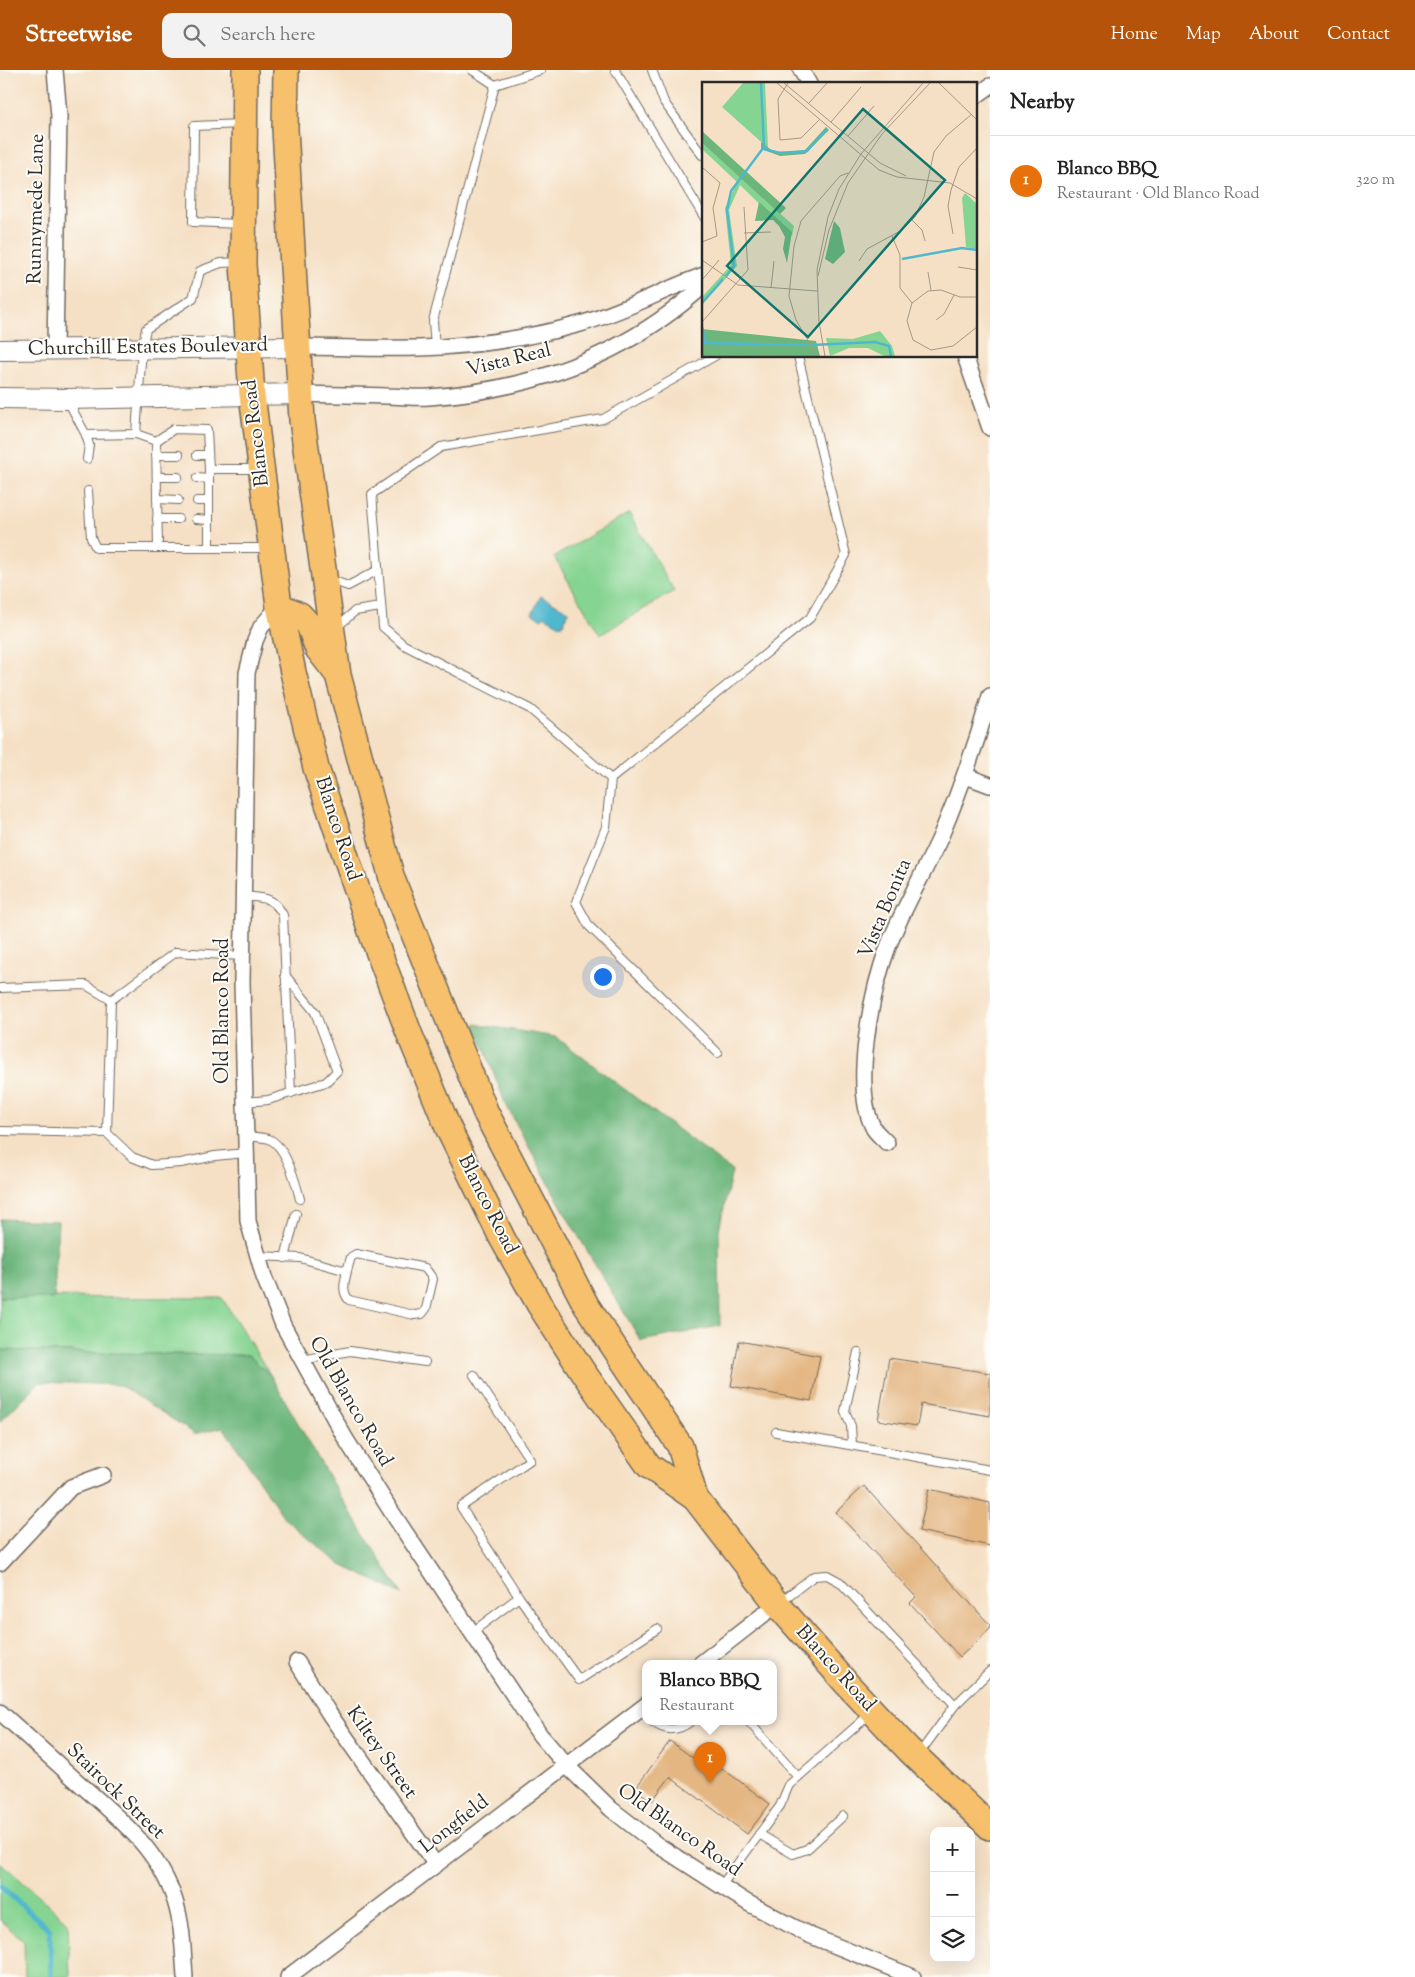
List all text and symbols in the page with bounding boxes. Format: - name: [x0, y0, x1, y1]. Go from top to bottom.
- search box: [162, 13, 512, 58]
- text: Streetwise: [25, 18, 132, 52]
- icon: search: [180, 21, 208, 49]
- text: Search here: [220, 22, 316, 49]
- text: Home: [1111, 22, 1158, 48]
- text: Map: [1186, 22, 1221, 48]
- text: About: [1249, 22, 1299, 48]
- text: Contact: [1327, 22, 1390, 48]
- inset map: [702, 82, 978, 358]
- text: Nearby: [1010, 88, 1075, 118]
- street label: Runnymede Lane: [21, 133, 53, 285]
- text: Blanco BBQ: [1057, 156, 1157, 183]
- text: 1: [1023, 169, 1029, 192]
- text: 320 m: [1356, 169, 1395, 192]
- text: Restaurant · Old Blanco Road: [1057, 183, 1260, 206]
- street label: Churchill Estates Boulevard: [28, 331, 268, 365]
- street label: Vista Real: [463, 336, 555, 386]
- street label: Blanco Road: [236, 378, 278, 488]
- street label: Blanco Road: [307, 773, 367, 885]
- street label: Vista Bonita: [852, 855, 920, 963]
- street label: Old Blanco Road: [209, 938, 238, 1084]
- your location: [590, 964, 616, 990]
- street label: Blanco Road: [450, 1150, 524, 1260]
- street label: Old Blanco Road: [301, 1331, 399, 1473]
- street label: Blanco Road: [788, 1619, 882, 1719]
- popup: [642, 1660, 777, 1725]
- text: Blanco BBQ: [660, 1668, 759, 1695]
- text: Restaurant: [660, 1695, 734, 1718]
- street label: Kiltey Street: [338, 1701, 424, 1805]
- street label: Stairock Street: [59, 1737, 171, 1847]
- pin: 1: [694, 1742, 726, 1783]
- street label: Old Blanco Road: [611, 1777, 747, 1885]
- street label: Longfield: [414, 1789, 496, 1861]
- map controls: [930, 1827, 975, 1962]
- button: +: [930, 1827, 975, 1872]
- button: −: [930, 1872, 975, 1917]
- button: layers: [930, 1917, 975, 1962]

